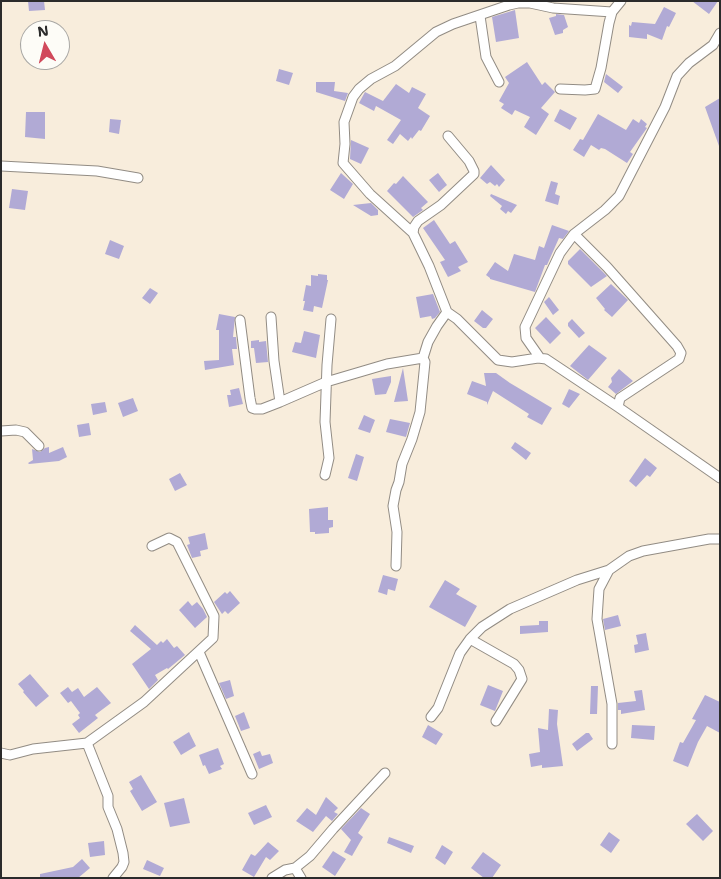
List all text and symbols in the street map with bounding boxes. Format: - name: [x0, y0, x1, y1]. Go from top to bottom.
- north arrow: [20, 20, 70, 70]
- text: N: [36, 21, 50, 41]

